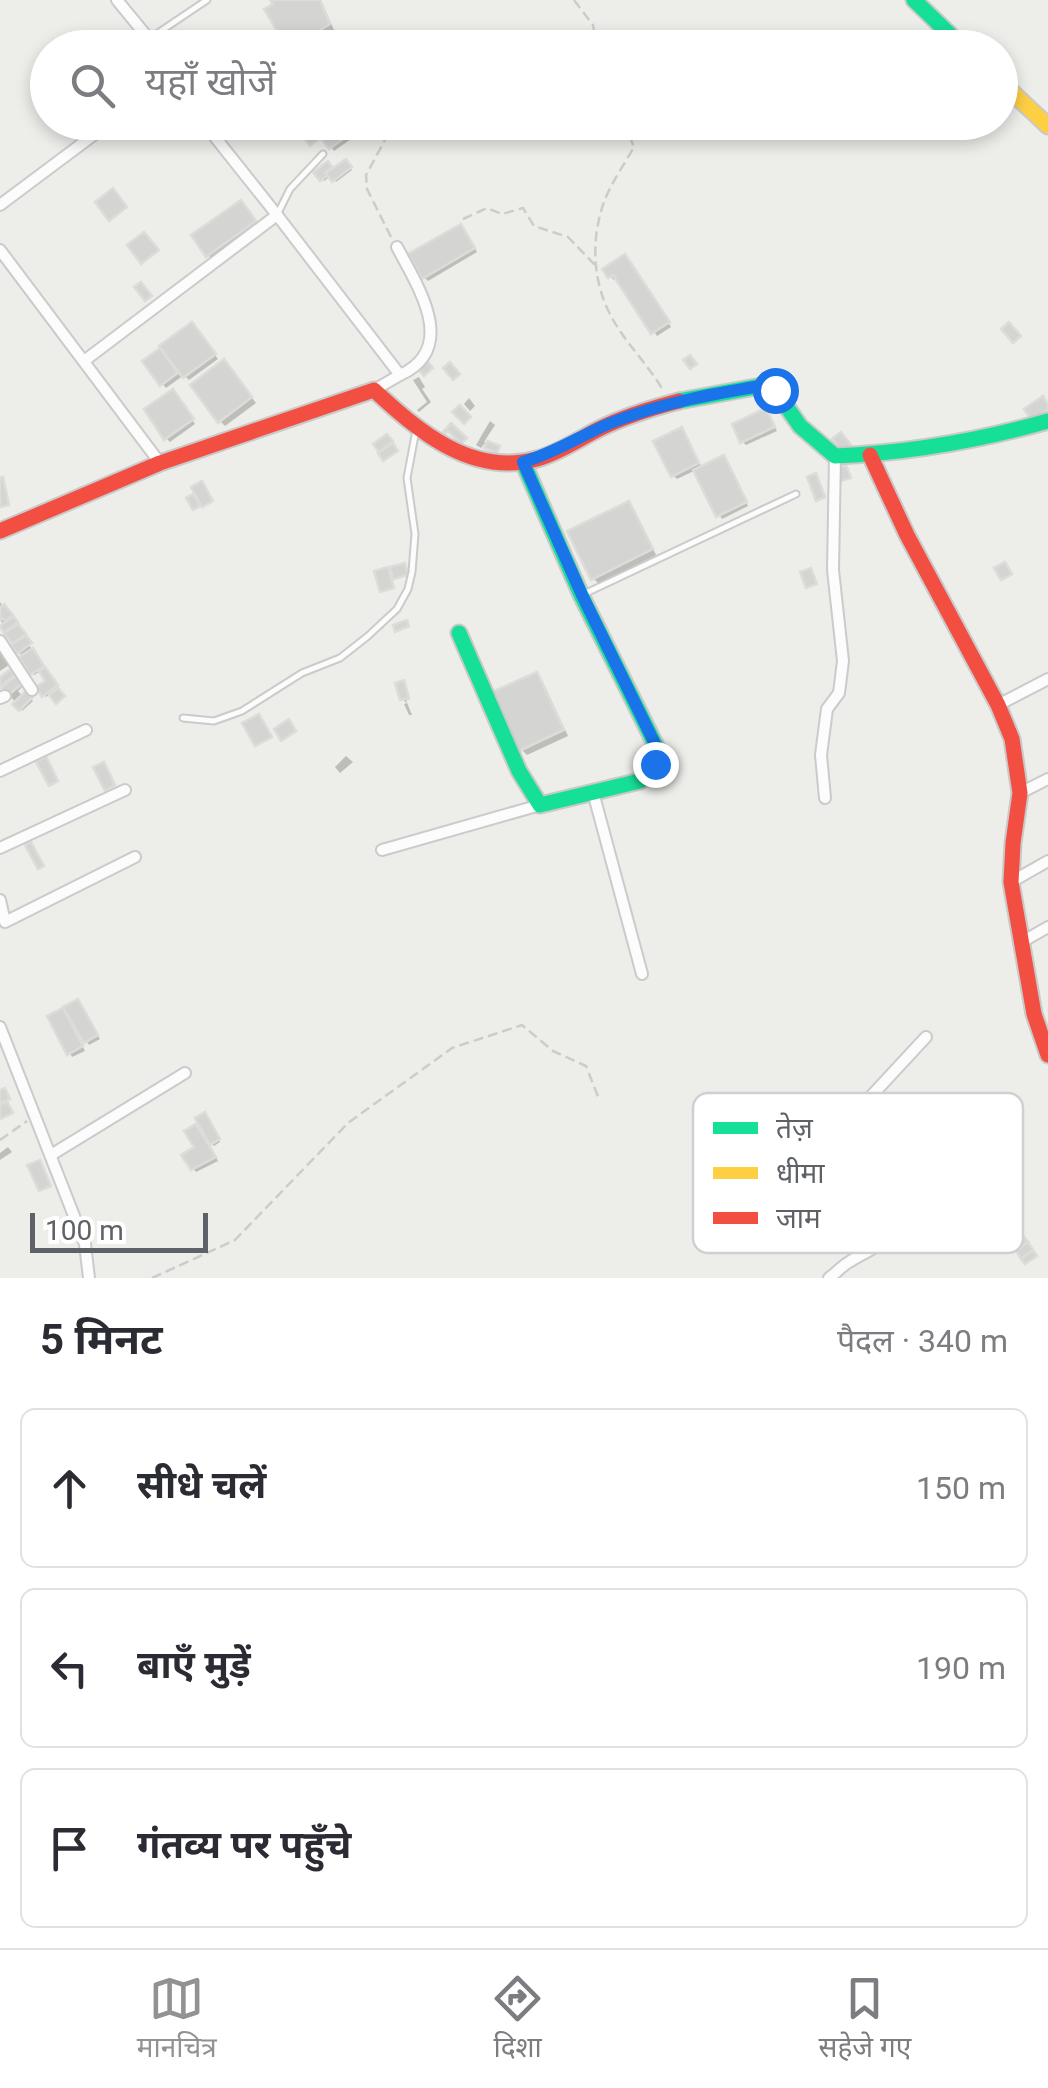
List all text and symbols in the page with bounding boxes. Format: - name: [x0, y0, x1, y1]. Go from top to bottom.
- search box: [30, 30, 1018, 140]
- icon: search: [65, 58, 120, 113]
- text: यहाँ खोजें: [145, 60, 276, 104]
- route start: [753, 368, 799, 414]
- route end: [633, 742, 679, 788]
- legend: [693, 1093, 1023, 1253]
- text: तेज़: [776, 1112, 814, 1145]
- text: धीमा: [776, 1157, 825, 1190]
- text: जाम: [776, 1202, 822, 1235]
- scale bar: [30, 1208, 208, 1252]
- text: 100 m: [45, 1214, 124, 1247]
- text: 5 मिनट: [40, 1315, 163, 1364]
- text: पैदल · 340 m: [837, 1322, 1008, 1360]
- icon: ahead: [42, 1461, 97, 1516]
- text: सीधे चलें: [137, 1463, 266, 1507]
- text: 150 m: [916, 1469, 1006, 1507]
- icon: left: [42, 1641, 97, 1696]
- text: बाएँ मुड़ें: [137, 1643, 251, 1687]
- text: 190 m: [916, 1649, 1006, 1687]
- icon: arrive: [42, 1821, 97, 1876]
- text: गंतव्य पर पहुँचे: [137, 1823, 351, 1867]
- tab: मानचित्र: [137, 1971, 217, 2068]
- tab: दिशा: [490, 1971, 545, 2068]
- tab: सहेजे गए: [819, 1971, 911, 2068]

